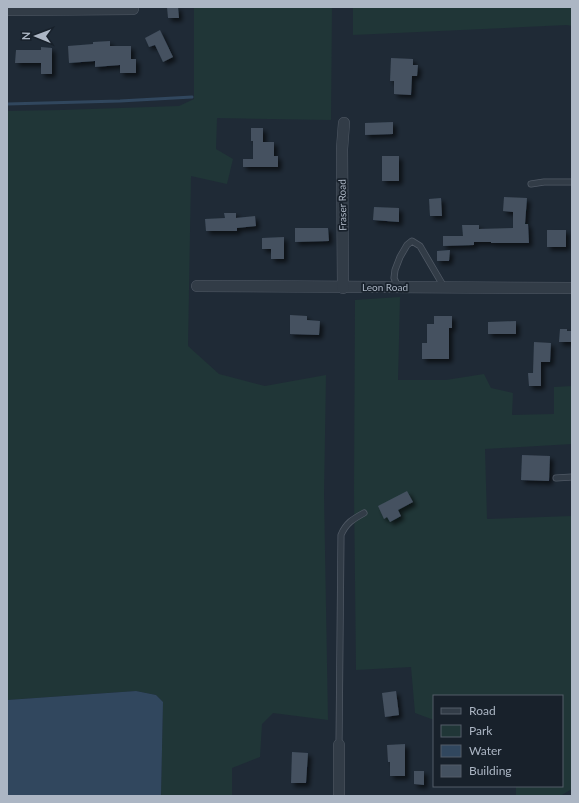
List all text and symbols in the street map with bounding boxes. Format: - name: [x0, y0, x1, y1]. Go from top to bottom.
- north arrow: [16, 16, 56, 56]
- text: N: [19, 31, 32, 40]
- street label: Fraser Road: [336, 179, 348, 231]
- street label: Leon Road: [362, 281, 408, 293]
- legend: [433, 695, 563, 787]
- text: Road: [469, 703, 496, 718]
- text: Park: [469, 723, 493, 738]
- text: Water: [469, 743, 502, 758]
- text: Building: [469, 763, 512, 778]

